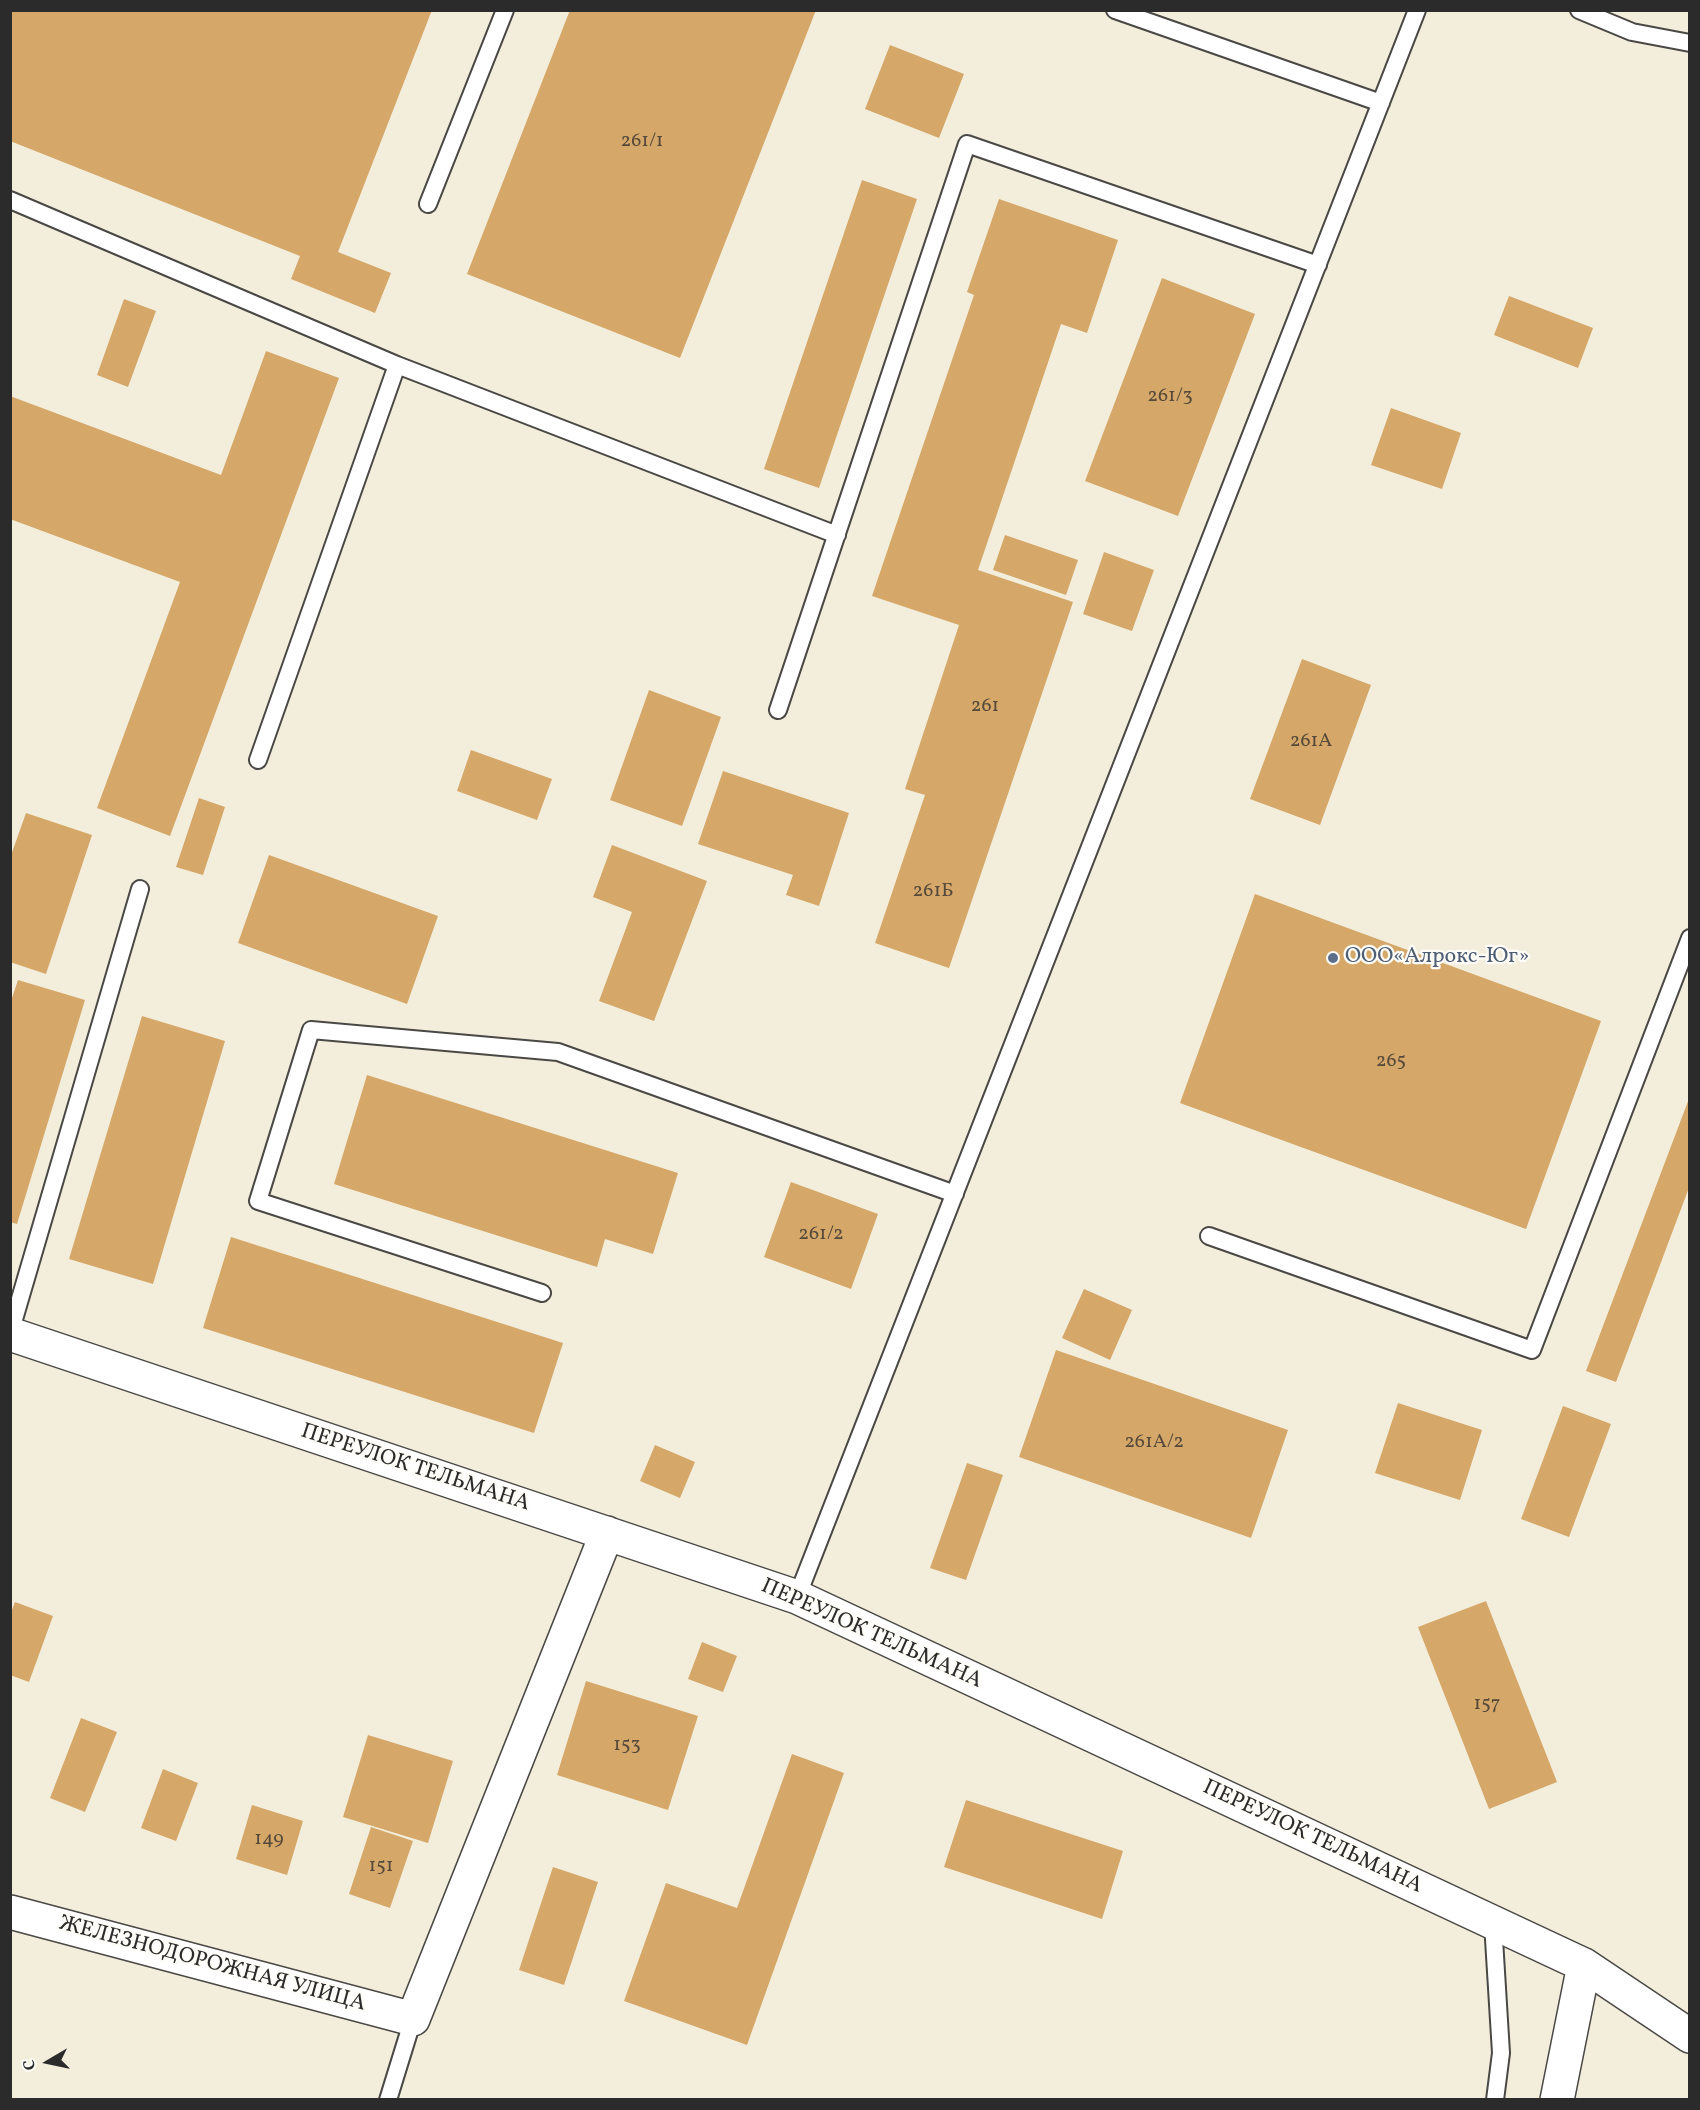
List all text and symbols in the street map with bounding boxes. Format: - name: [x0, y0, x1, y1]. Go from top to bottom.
- house number: 261/1: [620, 130, 664, 154]
- house number: 261/3: [1147, 385, 1193, 409]
- house number: 261: [971, 695, 999, 719]
- house number: 261А: [1290, 730, 1332, 754]
- house number: 261Б: [913, 880, 953, 904]
- place label: ООО«Алрокс-Юг»: [1345, 945, 1529, 971]
- marker: ООО«Алрокс-Юг»: [1326, 951, 1340, 965]
- house number: 265: [1376, 1050, 1406, 1074]
- house number: 261/2: [798, 1223, 844, 1247]
- street label: ПЕРЕУЛОК ТЕЛЬМАНА: [297, 1419, 533, 1519]
- house number: 261А/2: [1124, 1431, 1184, 1455]
- street label: ПЕРЕУЛОК ТЕЛЬМАНА: [756, 1574, 986, 1696]
- house number: 157: [1473, 1693, 1501, 1717]
- house number: 153: [613, 1734, 641, 1758]
- street label: ПЕРЕУЛОК ТЕЛЬМАНА: [1198, 1775, 1426, 1901]
- house number: 149: [254, 1828, 284, 1852]
- house number: 151: [368, 1855, 394, 1879]
- street label: ЖЕЛЕЗНОДОРОЖНАЯ УЛИЦА: [56, 1911, 368, 2019]
- north arrow: [18, 2032, 78, 2092]
- text: С: [19, 2058, 42, 2072]

